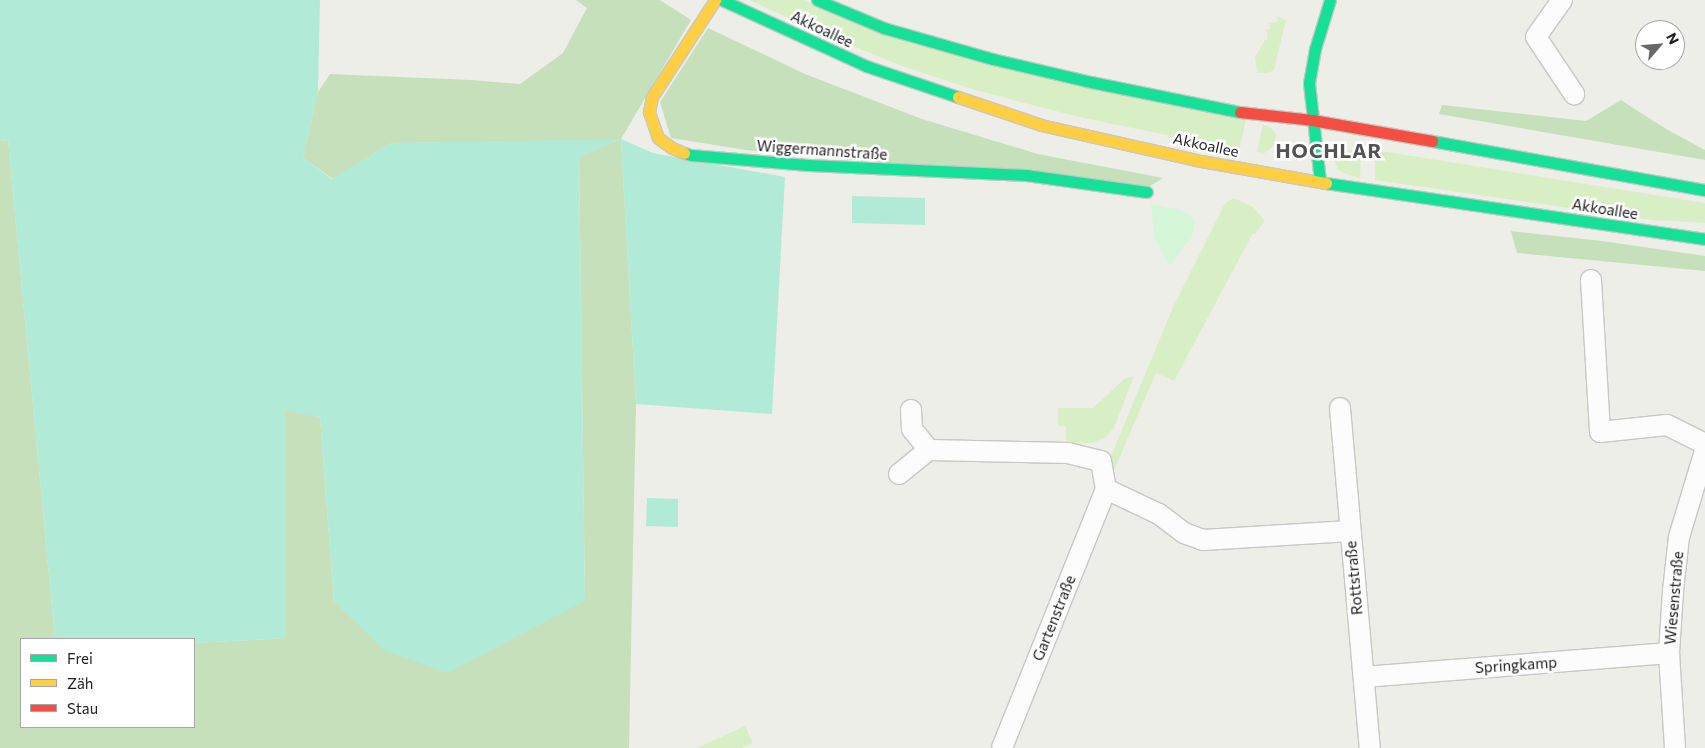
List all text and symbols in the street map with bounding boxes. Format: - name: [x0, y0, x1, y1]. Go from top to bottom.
- street label: Akkoallee: [788, 7, 856, 51]
- north arrow: [1635, 20, 1685, 70]
- text: N: [1663, 30, 1683, 47]
- street label: Akkoallee: [1172, 129, 1240, 161]
- street label: Wiggermannstraße: [756, 136, 888, 164]
- district label: HOCHLAR: [1275, 138, 1383, 162]
- street label: Akkoallee: [1571, 195, 1639, 223]
- street label: Rottstraße: [1342, 540, 1366, 616]
- street label: Wiesenstraße: [1661, 550, 1687, 646]
- street label: Gartenstraße: [1029, 572, 1079, 664]
- legend: [20, 638, 195, 728]
- text: Frei: [67, 649, 93, 667]
- street label: Springkamp: [1474, 653, 1558, 677]
- text: Zäh: [67, 674, 93, 692]
- text: Stau: [67, 699, 98, 717]

